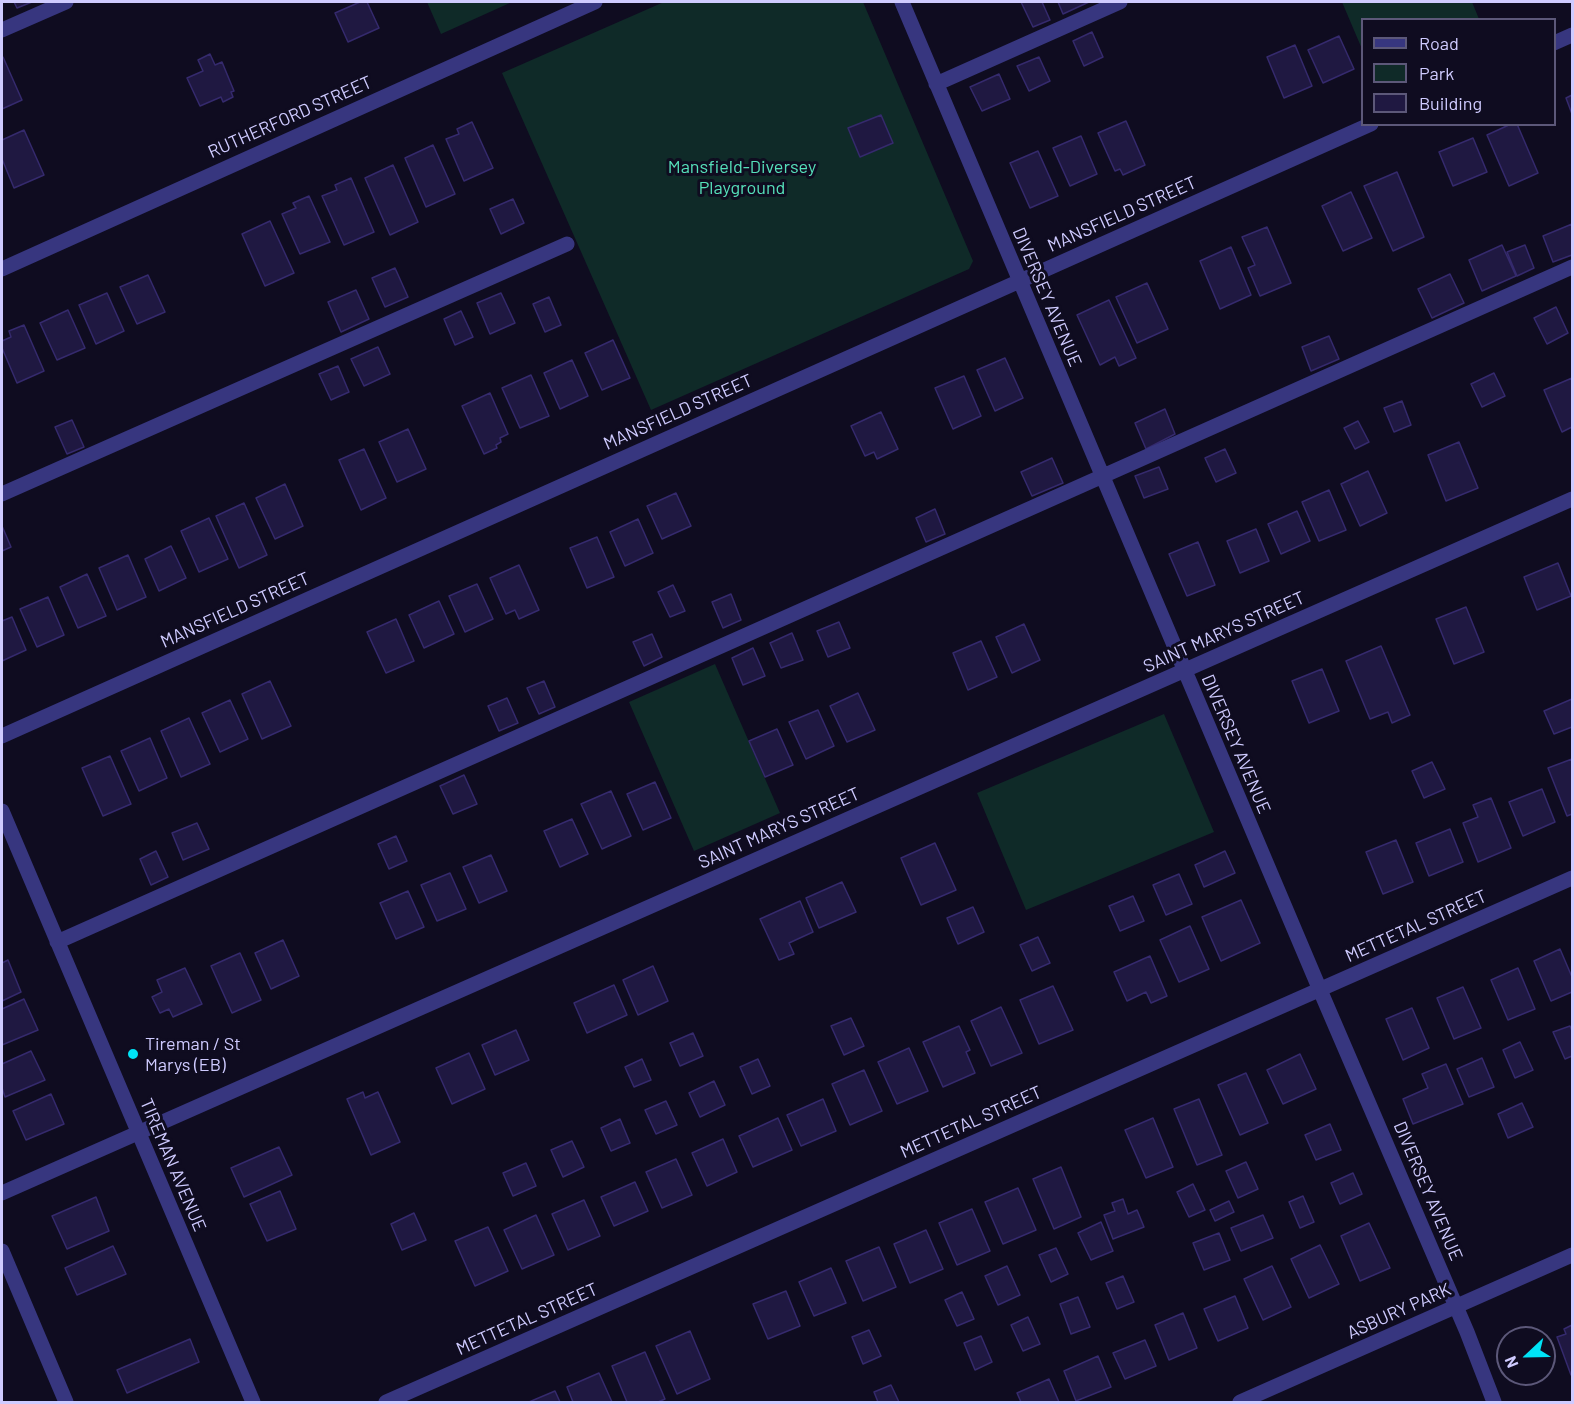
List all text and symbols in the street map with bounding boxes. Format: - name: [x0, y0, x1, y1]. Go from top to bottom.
- legend: [1361, 18, 1556, 126]
- text: Road: [1419, 32, 1459, 54]
- text: Park: [1419, 62, 1454, 84]
- street label: RUTHERFORD STREET: [205, 71, 375, 163]
- text: Building: [1419, 92, 1482, 114]
- park label: Mansfield-Diversey Playground: [668, 156, 816, 198]
- street label: MANSFIELD STREET: [1044, 171, 1200, 257]
- street label: DIVERSEY AVENUE: [1008, 224, 1086, 370]
- street label: MANSFIELD STREET: [600, 369, 756, 455]
- street label: MANSFIELD STREET: [157, 567, 313, 653]
- street label: SAINT MARYS STREET: [1140, 587, 1308, 677]
- street label: DIVERSEY AVENUE: [1197, 671, 1275, 817]
- street label: SAINT MARYS STREET: [695, 783, 863, 873]
- street label: METTETAL STREET: [1342, 885, 1490, 967]
- place label: Tireman / St Marys (EB): [145, 1033, 241, 1076]
- marker: Tireman / St Marys (EB): [126, 1047, 140, 1061]
- street label: METTETAL STREET: [897, 1081, 1045, 1163]
- street label: TIREMAN AVENUE: [135, 1095, 211, 1235]
- street label: DIVERSEY AVENUE: [1389, 1118, 1467, 1264]
- street label: METTETAL STREET: [453, 1278, 601, 1360]
- street label: ASBURY PARK: [1344, 1278, 1454, 1344]
- north arrow: [1496, 1326, 1556, 1386]
- text: N: [1500, 1354, 1522, 1371]

